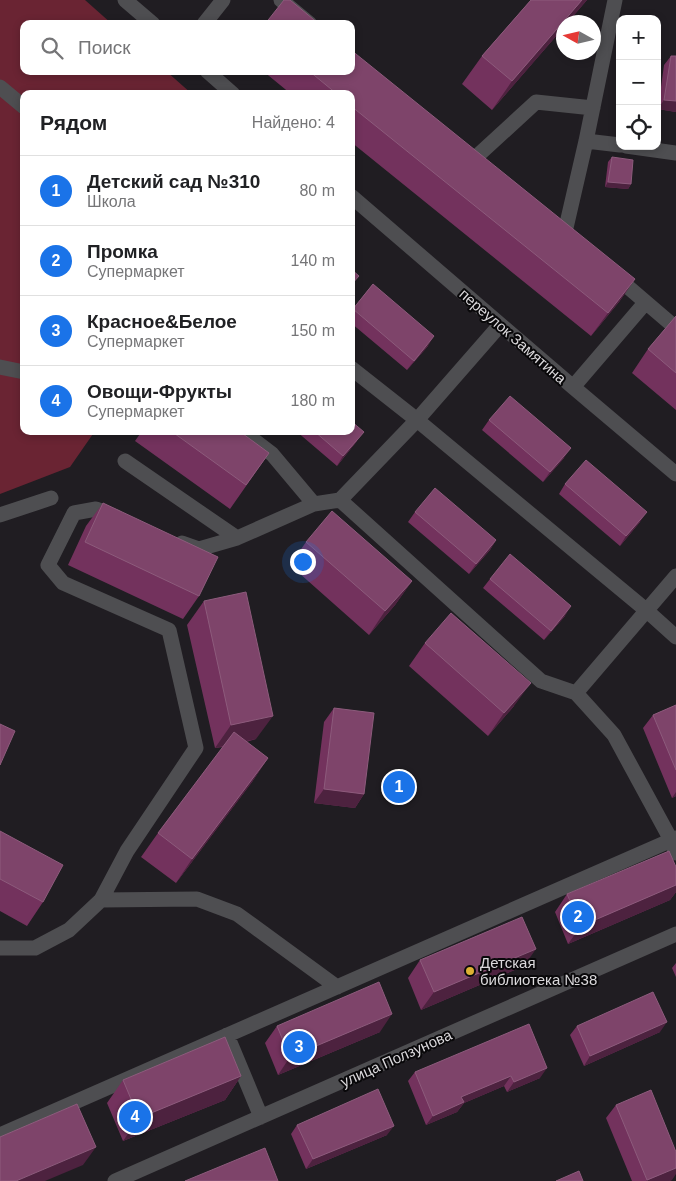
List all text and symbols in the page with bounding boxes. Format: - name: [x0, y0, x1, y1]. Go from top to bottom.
- north arrow: [556, 15, 601, 60]
- map controls: [616, 15, 661, 150]
- button: +: [616, 15, 661, 60]
- search box: [20, 20, 355, 75]
- icon: search: [38, 34, 66, 62]
- text: Поиск: [78, 37, 131, 58]
- button: −: [616, 60, 661, 105]
- button: locate: [616, 105, 661, 150]
- text: Рядом: [40, 111, 107, 134]
- text: Найдено: 4: [252, 114, 335, 131]
- text: Детский сад №310: [87, 171, 260, 192]
- text: 1: [52, 182, 60, 199]
- text: 80 m: [299, 182, 335, 199]
- text: Школа: [87, 193, 136, 210]
- text: Промка: [87, 241, 158, 262]
- text: 2: [52, 252, 60, 269]
- text: 140 m: [291, 252, 335, 269]
- text: Супермаркет: [87, 263, 185, 280]
- street label: переулок Замятина: [456, 285, 570, 387]
- text: Красное&Белое: [87, 311, 237, 332]
- text: 3: [52, 322, 60, 339]
- text: 150 m: [291, 322, 335, 339]
- text: Супермаркет: [87, 333, 185, 350]
- text: Овощи-Фрукты: [87, 381, 232, 402]
- text: 4: [52, 392, 60, 409]
- text: 180 m: [291, 392, 335, 409]
- text: Супермаркет: [87, 403, 185, 420]
- your location: [290, 549, 316, 575]
- pin: 1: [383, 768, 415, 806]
- pin: 2: [562, 898, 594, 936]
- place label: Детская библиотека №38: [480, 954, 597, 988]
- marker: Детская библиотека №38: [464, 965, 476, 977]
- street label: улица Ползунова: [338, 1026, 455, 1090]
- pin: 3: [283, 1028, 315, 1066]
- pin: 4: [119, 1098, 151, 1136]

